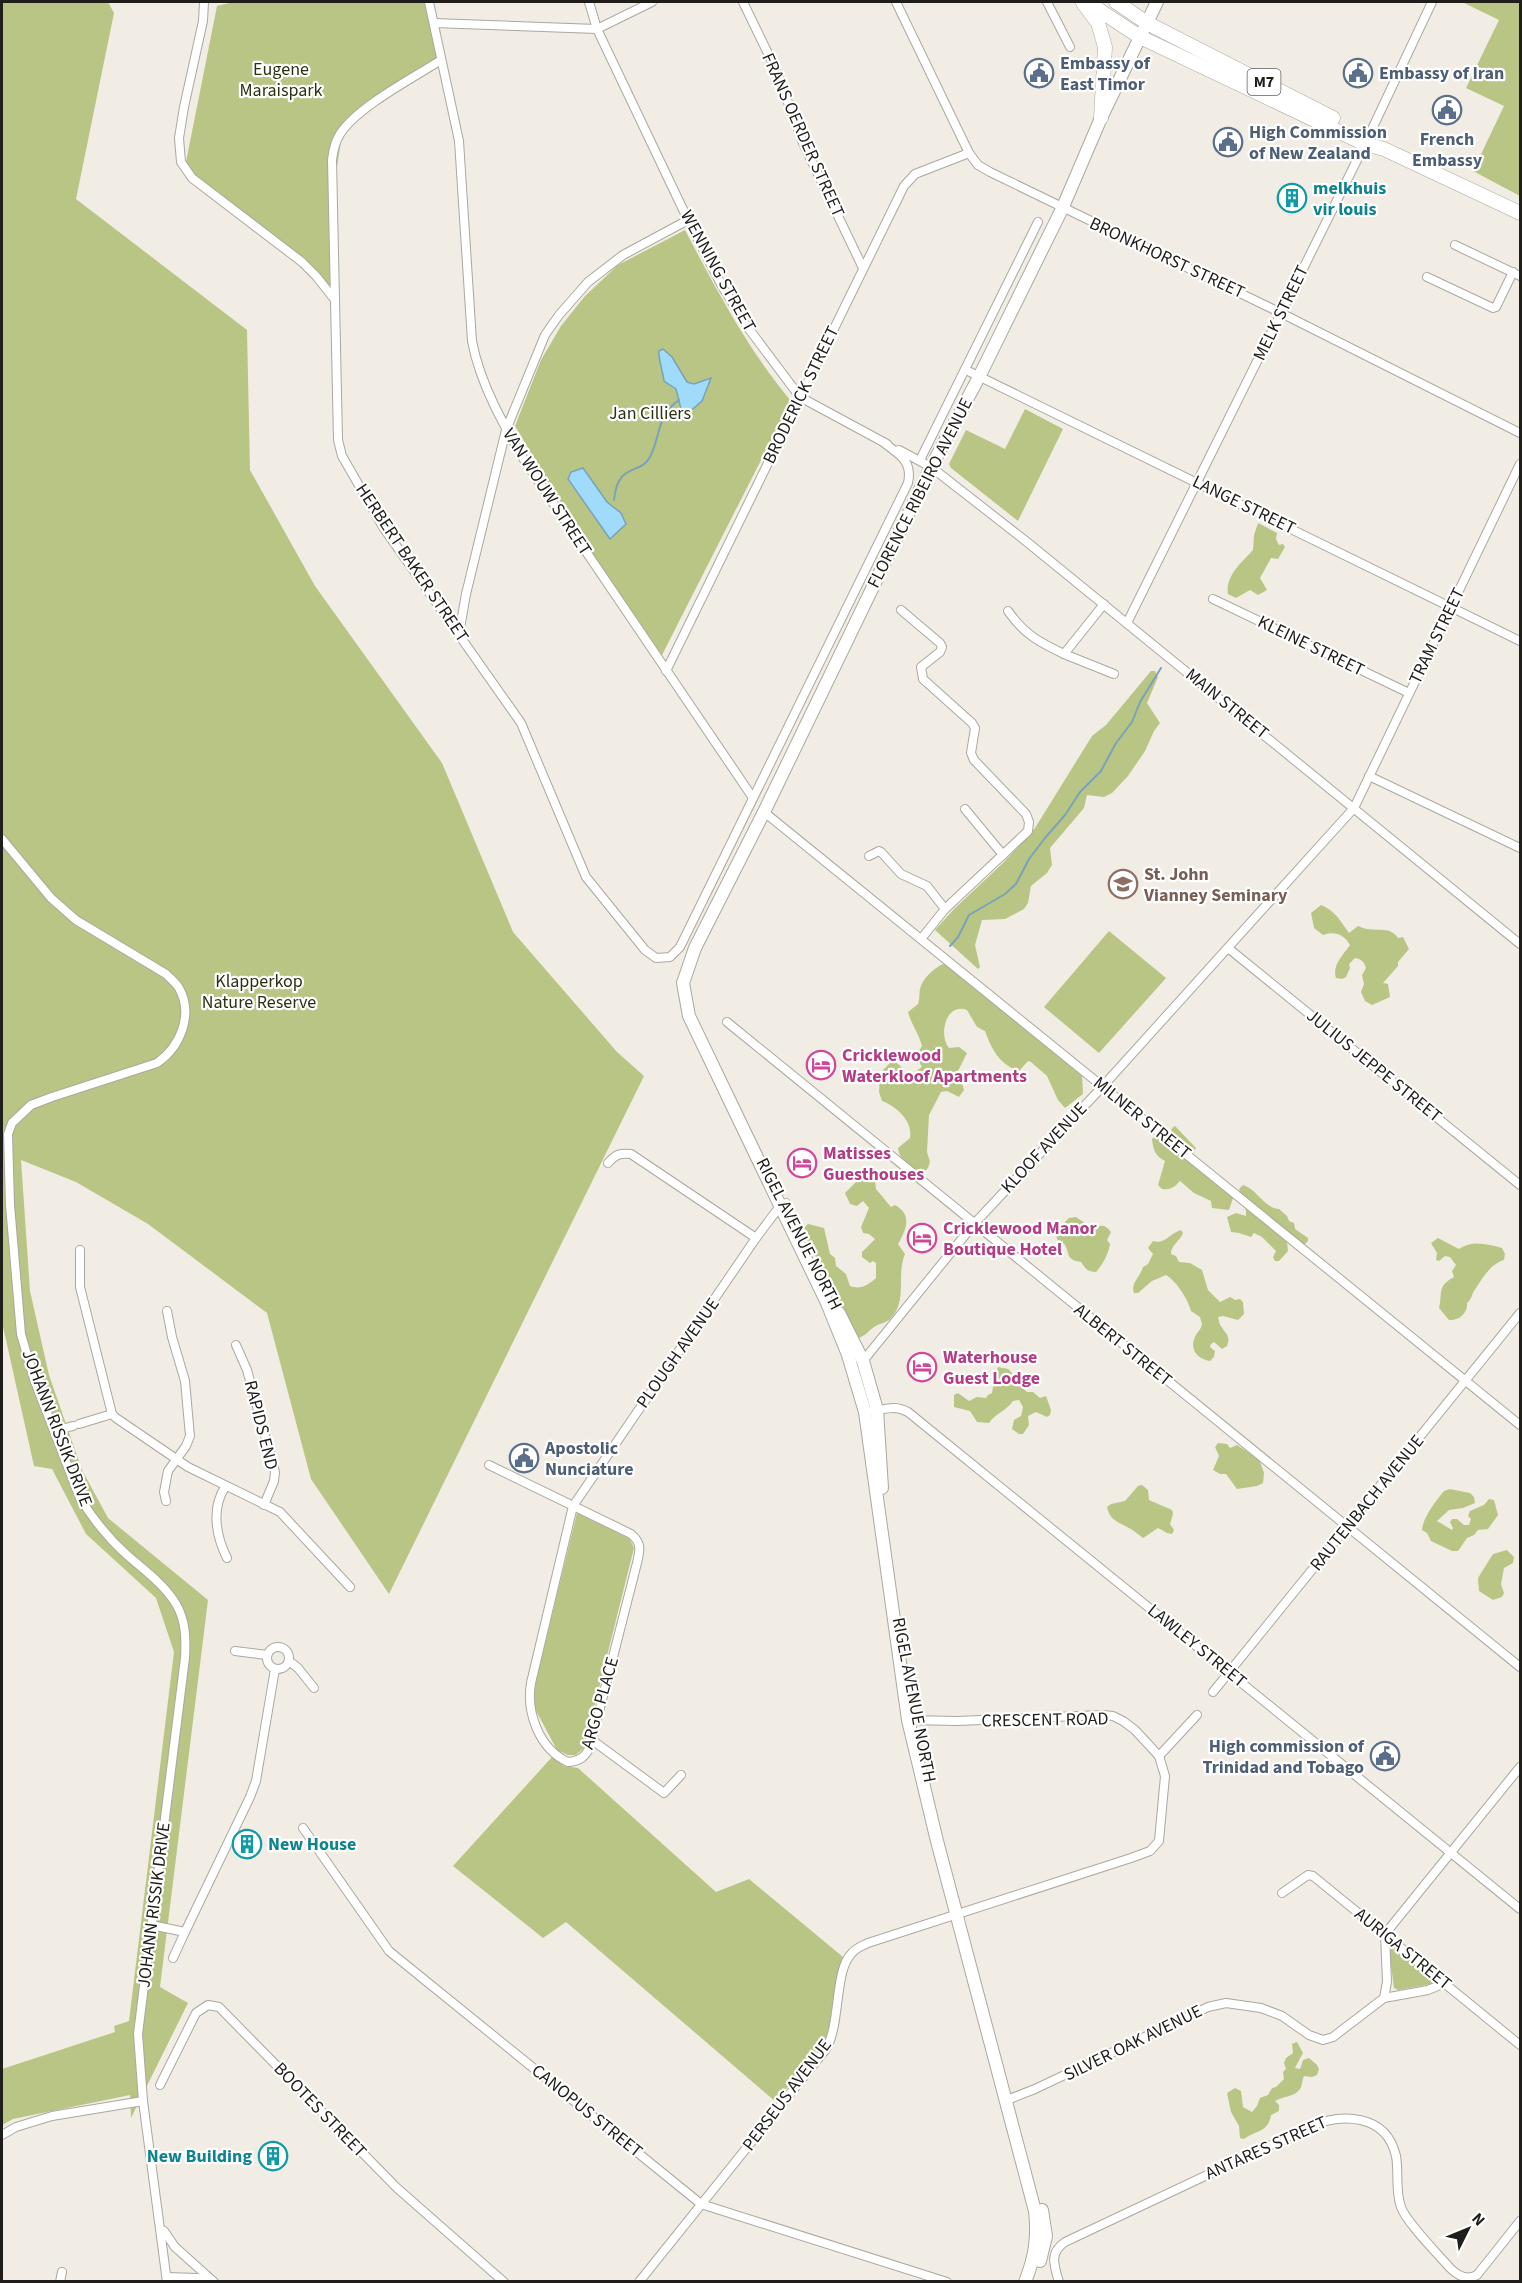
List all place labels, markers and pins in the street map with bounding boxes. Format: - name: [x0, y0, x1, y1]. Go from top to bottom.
- place label: Embassy of East Timor: [1060, 51, 1151, 97]
- public building icon: Embassy of East Timor: [1023, 57, 1055, 89]
- public building icon: Embassy of Iran: [1342, 57, 1374, 89]
- place label: Embassy of Iran: [1379, 61, 1504, 86]
- public building icon: French Embassy: [1431, 94, 1463, 126]
- place label: High Commission of New Zealand: [1249, 120, 1387, 166]
- public building icon: High Commission of New Zealand: [1212, 126, 1244, 158]
- place label: French Embassy: [1412, 127, 1483, 173]
- place label: melkhuis vir louis: [1313, 176, 1386, 222]
- building icon: melkhuis vir louis: [1276, 182, 1308, 214]
- place label: St. John Vianney Seminary: [1143, 862, 1288, 908]
- school or university icon: St. John Vianney Seminary: [1107, 868, 1139, 900]
- place label: Cricklewood Waterkloof Apartments: [842, 1043, 1027, 1089]
- hotel icon: Cricklewood Waterkloof Apartments: [805, 1049, 837, 1081]
- place label: Matisses Guesthouses: [823, 1141, 924, 1187]
- hotel icon: Matisses Guesthouses: [786, 1147, 818, 1179]
- place label: Cricklewood Manor Boutique Hotel: [943, 1216, 1097, 1262]
- hotel icon: Cricklewood Manor Boutique Hotel: [906, 1222, 938, 1254]
- place label: Waterhouse Guest Lodge: [943, 1345, 1040, 1391]
- hotel icon: Waterhouse Guest Lodge: [906, 1351, 938, 1383]
- place label: Apostolic Nunciature: [544, 1436, 633, 1482]
- public building icon: Apostolic Nunciature: [508, 1442, 540, 1474]
- place label: High commission of Trinidad and Tobago: [1202, 1734, 1365, 1780]
- public building icon: High commission of Trinidad and Tobago: [1369, 1740, 1401, 1772]
- building icon: New House: [231, 1828, 263, 1860]
- place label: New House: [268, 1832, 356, 1857]
- building icon: New Building: [257, 2140, 289, 2172]
- place label: New Building: [147, 2144, 252, 2169]

